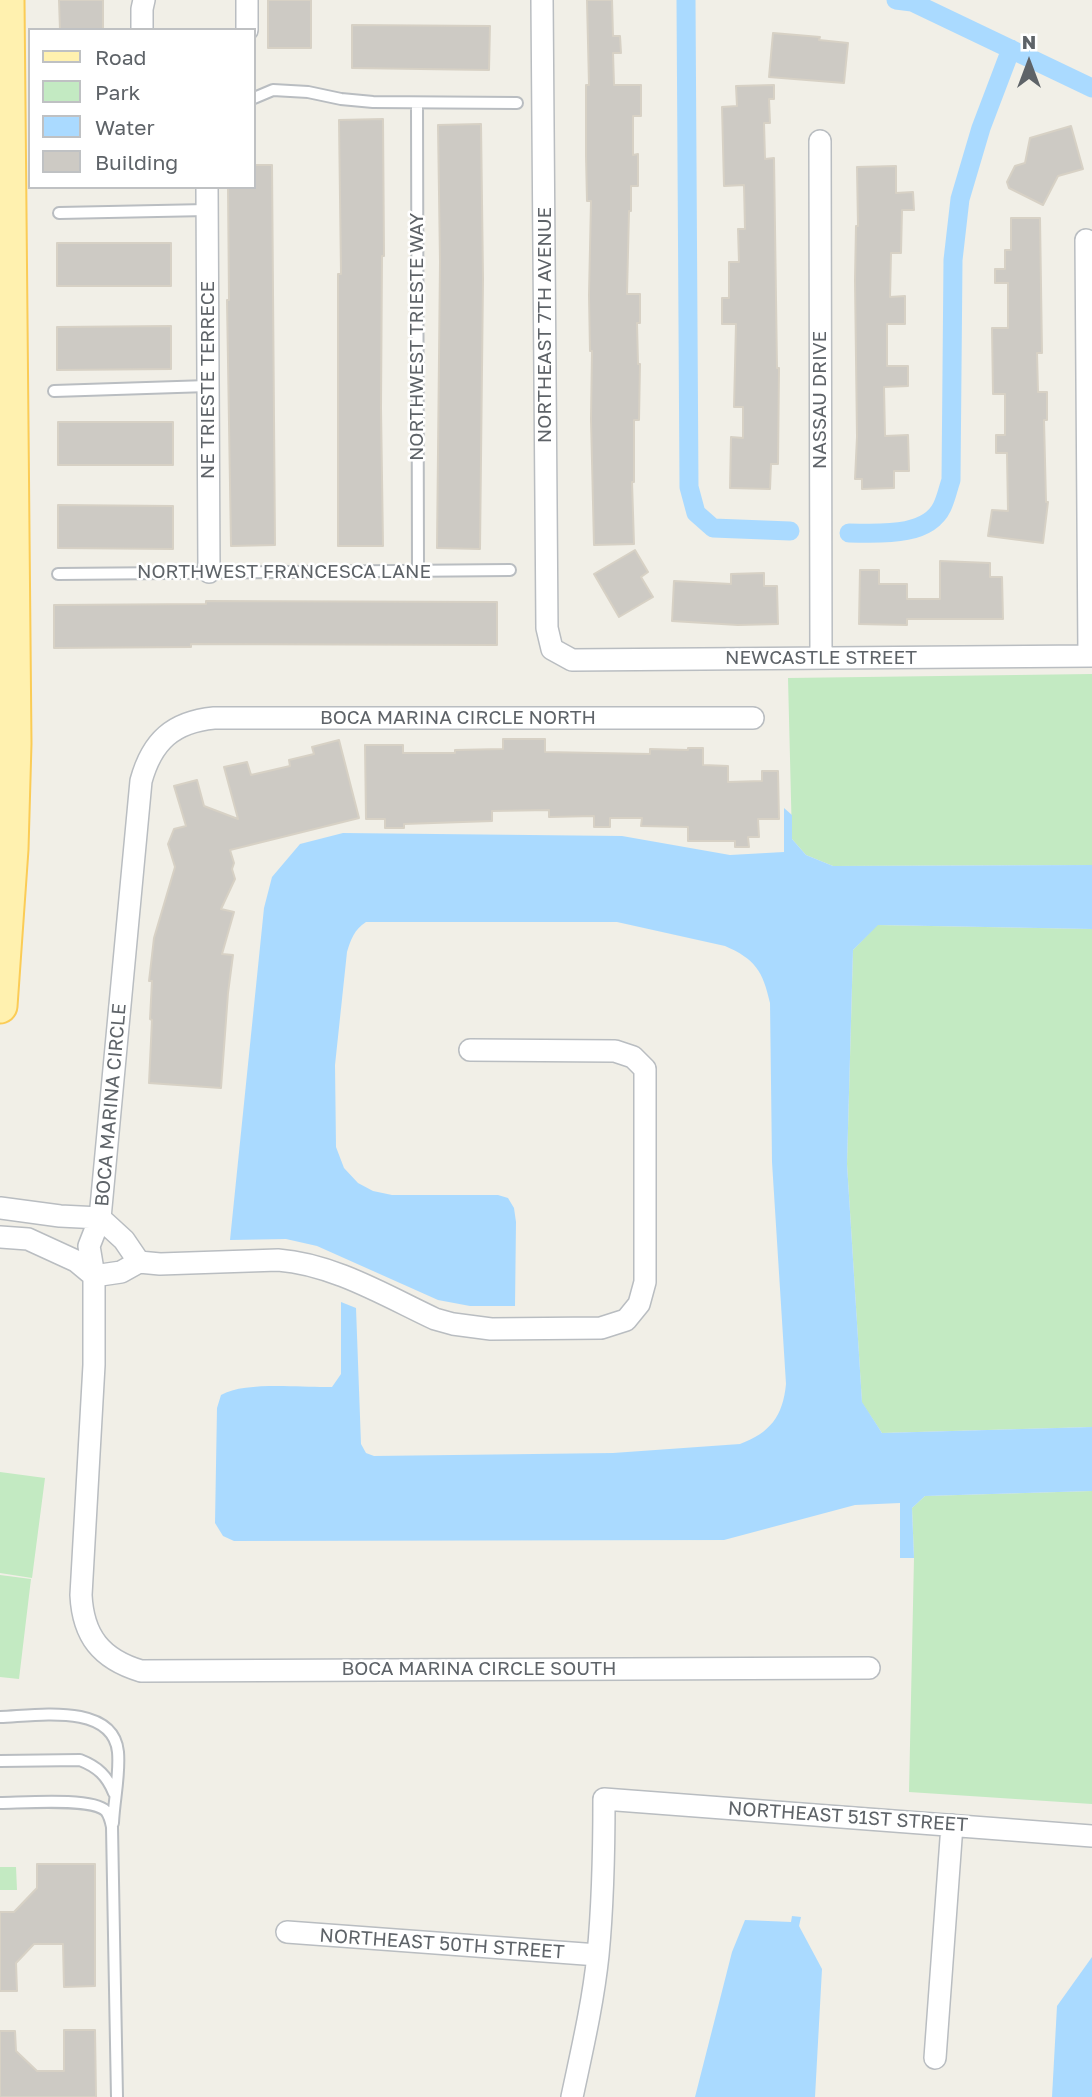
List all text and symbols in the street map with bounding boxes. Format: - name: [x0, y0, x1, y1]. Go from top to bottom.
- legend: [28, 28, 256, 189]
- north arrow: [994, 28, 1064, 98]
- text: N: [1022, 30, 1036, 53]
- text: Road: [95, 44, 146, 70]
- text: Park: [95, 79, 140, 105]
- text: Water: [95, 114, 155, 140]
- text: Building: [95, 149, 178, 175]
- street label: NORTHEAST 7TH AVENUE: [534, 207, 556, 443]
- street label: NORTHWEST TRIESTE WAY: [406, 213, 428, 461]
- street label: NE TRIESTE TERRECE: [197, 281, 219, 479]
- street label: NASSAU DRIVE: [809, 331, 831, 469]
- street label: NORTHWEST FRANCESCA LANE: [137, 561, 431, 583]
- street label: NEWCASTLE STREET: [725, 647, 917, 669]
- street label: BOCA MARINA CIRCLE NORTH: [320, 707, 596, 729]
- street label: BOCA MARINA CIRCLE: [91, 1003, 131, 1207]
- street label: BOCA MARINA CIRCLE SOUTH: [342, 1658, 616, 1680]
- street label: NORTHEAST 51ST STREET: [727, 1797, 969, 1837]
- street label: NORTHEAST 50TH STREET: [319, 1924, 565, 1964]

